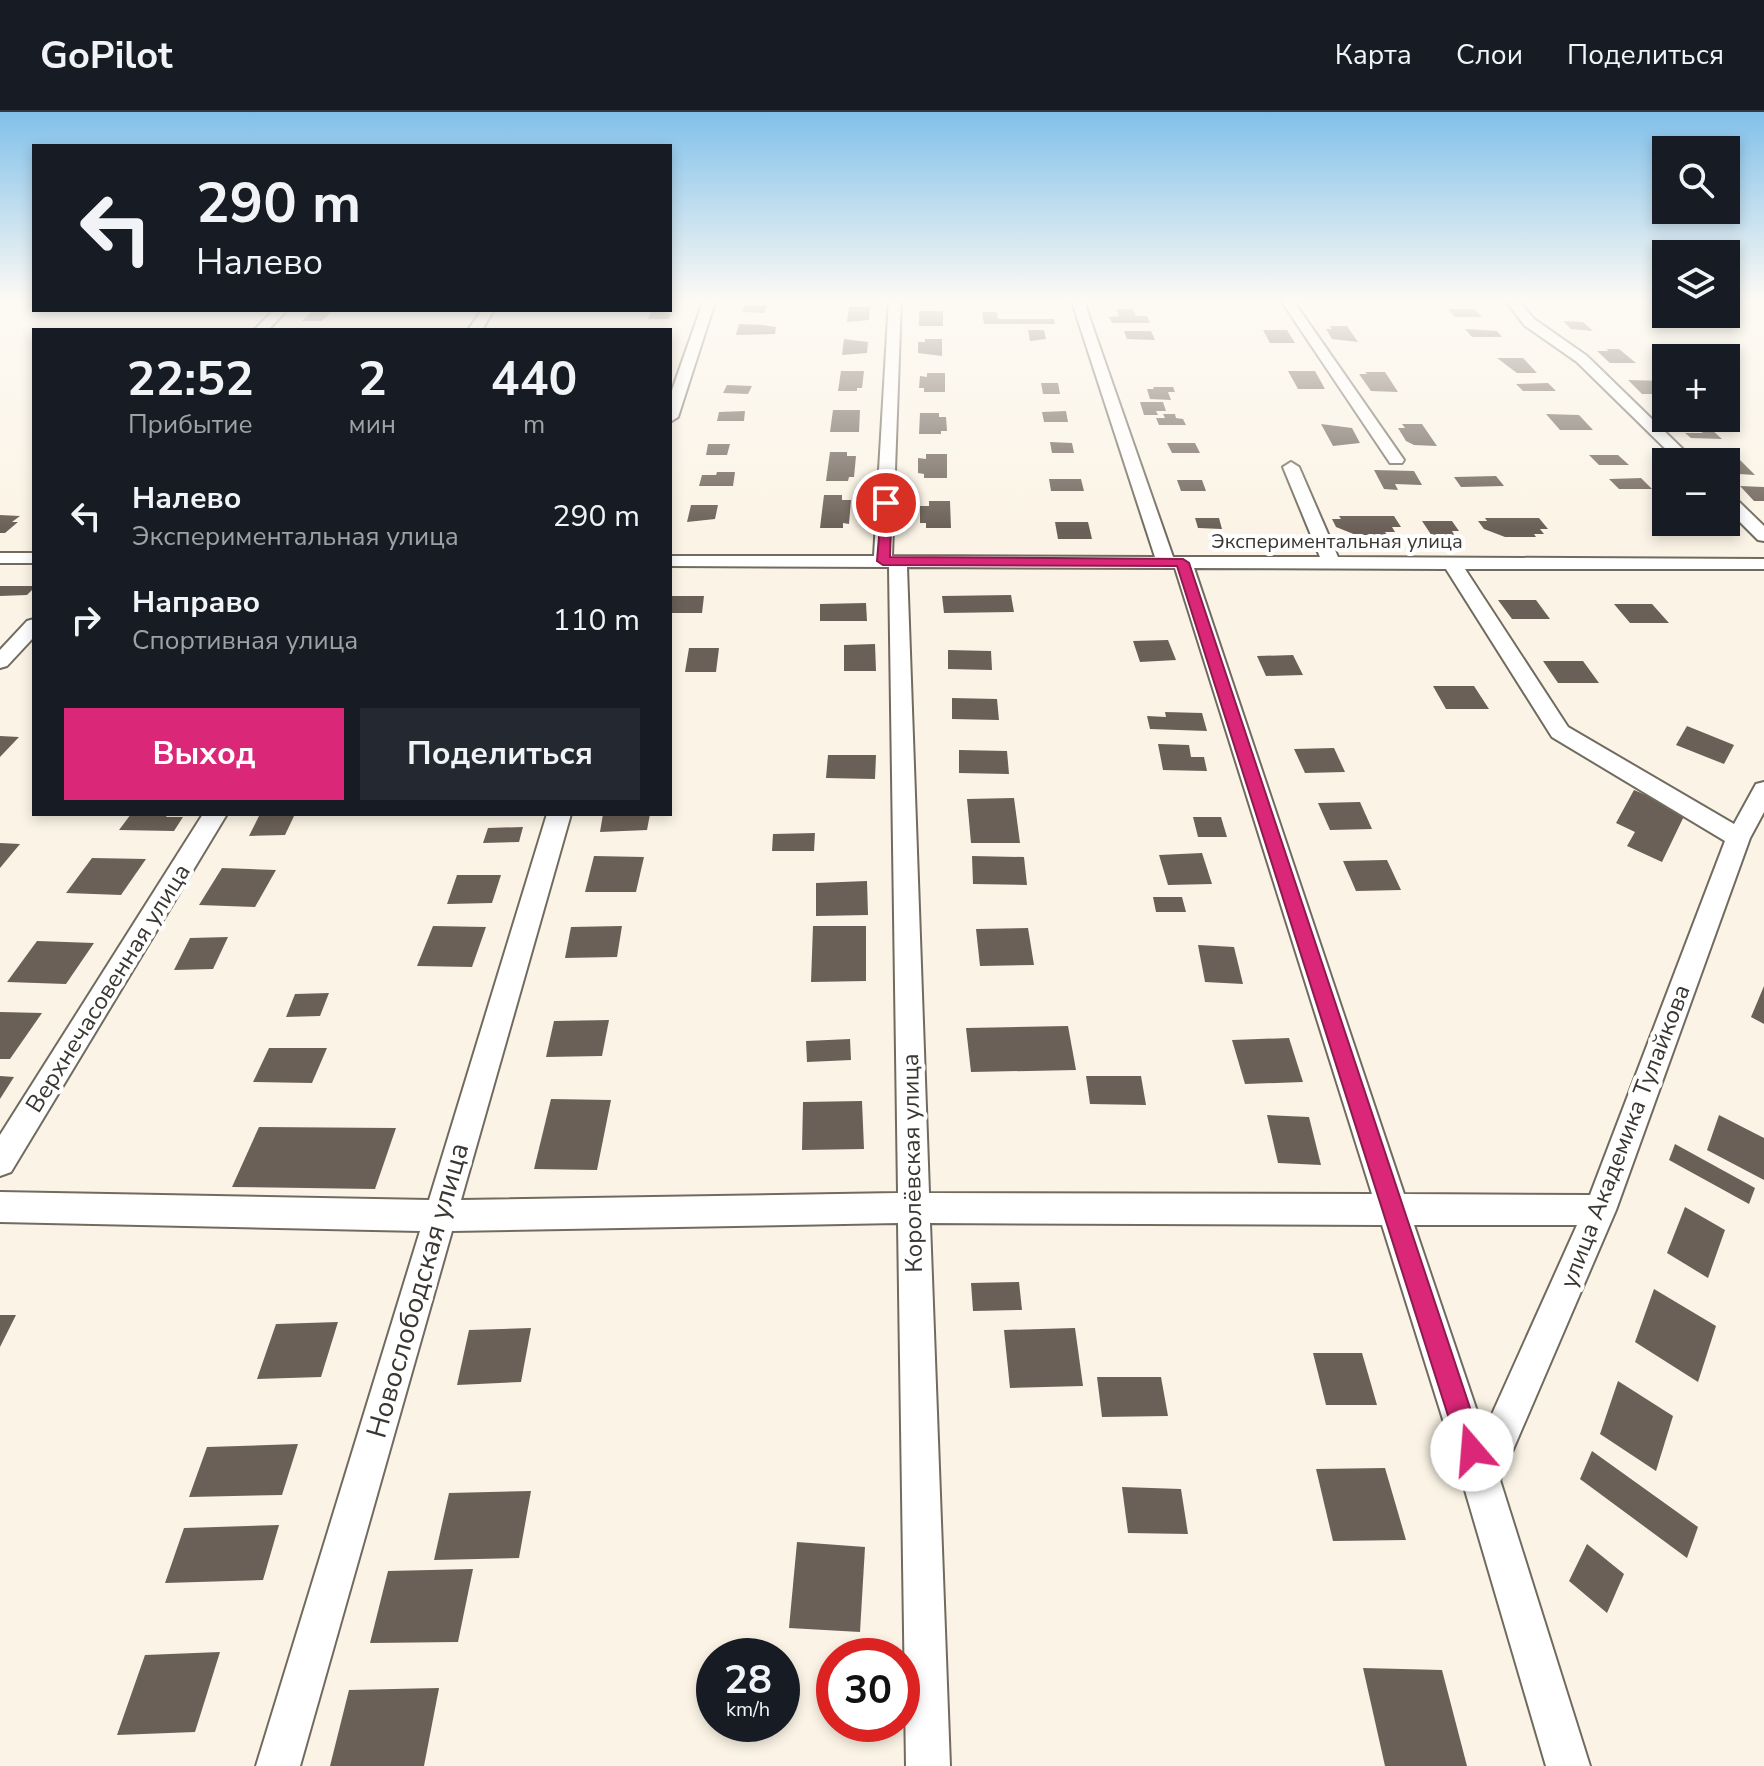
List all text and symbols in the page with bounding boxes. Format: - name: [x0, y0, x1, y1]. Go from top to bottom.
- text: GoPilot: [40, 30, 173, 81]
- text: Карта: [1335, 36, 1412, 74]
- text: Слои: [1456, 36, 1523, 74]
- text: Поделиться: [1567, 36, 1724, 74]
- map controls: [1652, 136, 1740, 536]
- button: search: [1652, 136, 1740, 224]
- text: 290 m: [196, 165, 361, 242]
- icon: left: [64, 176, 168, 280]
- text: Налево: [196, 238, 323, 287]
- button: layers: [1652, 240, 1740, 328]
- button: +: [1652, 344, 1740, 432]
- text: 22:52: [127, 346, 254, 412]
- text: 2: [358, 346, 387, 412]
- text: 440: [491, 346, 577, 412]
- text: Прибытие: [128, 407, 253, 442]
- text: мин: [349, 407, 396, 442]
- text: m: [523, 407, 545, 442]
- button: −: [1652, 448, 1740, 536]
- pin: [852, 469, 920, 537]
- text: Налево: [132, 478, 241, 519]
- icon: arrive: [864, 481, 908, 525]
- icon: left: [64, 494, 108, 538]
- text: 290 m: [553, 496, 640, 537]
- text: Экспериментальная улица: [132, 519, 459, 554]
- street label: Экспериментальная улица: [1211, 528, 1463, 555]
- text: Направо: [132, 582, 260, 623]
- icon: right: [64, 598, 108, 642]
- text: 110 m: [553, 600, 640, 641]
- text: Спортивная улица: [132, 623, 358, 658]
- button: Выход: [64, 708, 344, 800]
- button: Поделиться: [360, 708, 640, 800]
- street label: Верхнечасовенная улица: [18, 858, 198, 1118]
- street label: улица Академика Тулайкова: [1552, 980, 1698, 1292]
- street label: Королёвская улица: [894, 1053, 930, 1273]
- street label: Новослободская улица: [358, 1138, 478, 1442]
- position arrow: [1430, 1408, 1514, 1492]
- speed limit sign: 30: [816, 1638, 920, 1742]
- text: 28: [724, 1653, 772, 1707]
- text: km/h: [726, 1696, 770, 1723]

